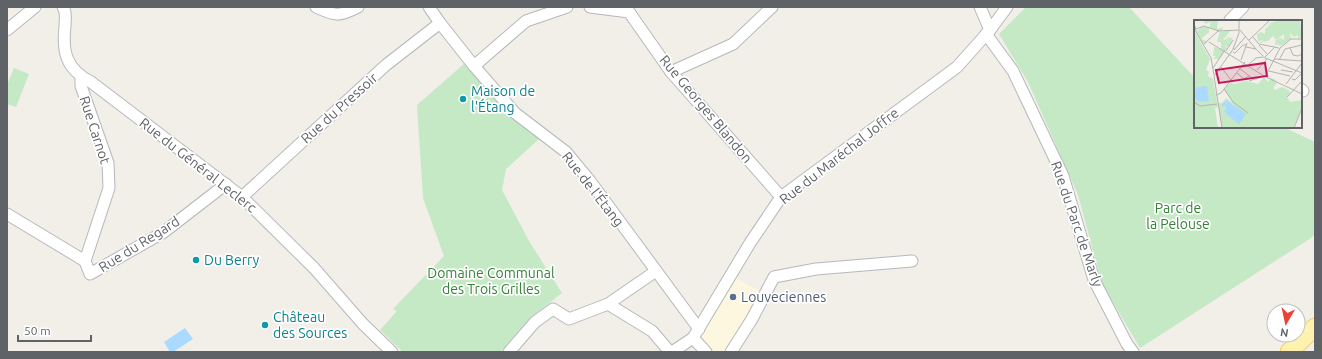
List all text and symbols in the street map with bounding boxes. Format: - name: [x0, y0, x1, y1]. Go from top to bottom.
- inset map: [1194, 20, 1302, 128]
- street label: Rue Georges Blandon: [656, 52, 756, 166]
- street label: Rue du Pressoir: [297, 69, 381, 147]
- place label: Maison de l'Étang: [471, 83, 535, 115]
- street label: Rue Carnot: [77, 94, 114, 166]
- marker: Maison de l'Étang: [458, 94, 468, 104]
- street label: Rue du Maréchal Joffre: [776, 105, 902, 207]
- street label: Rue du Général Leclerc: [136, 114, 260, 216]
- street label: Rue de l'Étang: [559, 148, 628, 230]
- street label: Rue du Parc de Marly: [1048, 159, 1106, 289]
- park label: Parc de la Pelouse: [1146, 200, 1210, 232]
- street label: Rue du Regard: [96, 213, 182, 275]
- place label: Du Berry: [204, 252, 260, 268]
- marker: Du Berry: [191, 255, 201, 265]
- park label: Domaine Communal des Trois Grilles: [427, 265, 555, 297]
- place label: Louveciennes: [741, 289, 826, 305]
- marker: Louveciennes: [728, 292, 738, 302]
- north arrow: [1266, 303, 1306, 343]
- place label: Château des Sources: [273, 309, 347, 341]
- scale bar: [18, 317, 91, 343]
- marker: Château des Sources: [260, 320, 270, 330]
- text: 50 m: [24, 324, 51, 337]
- text: N: [1279, 326, 1289, 339]

